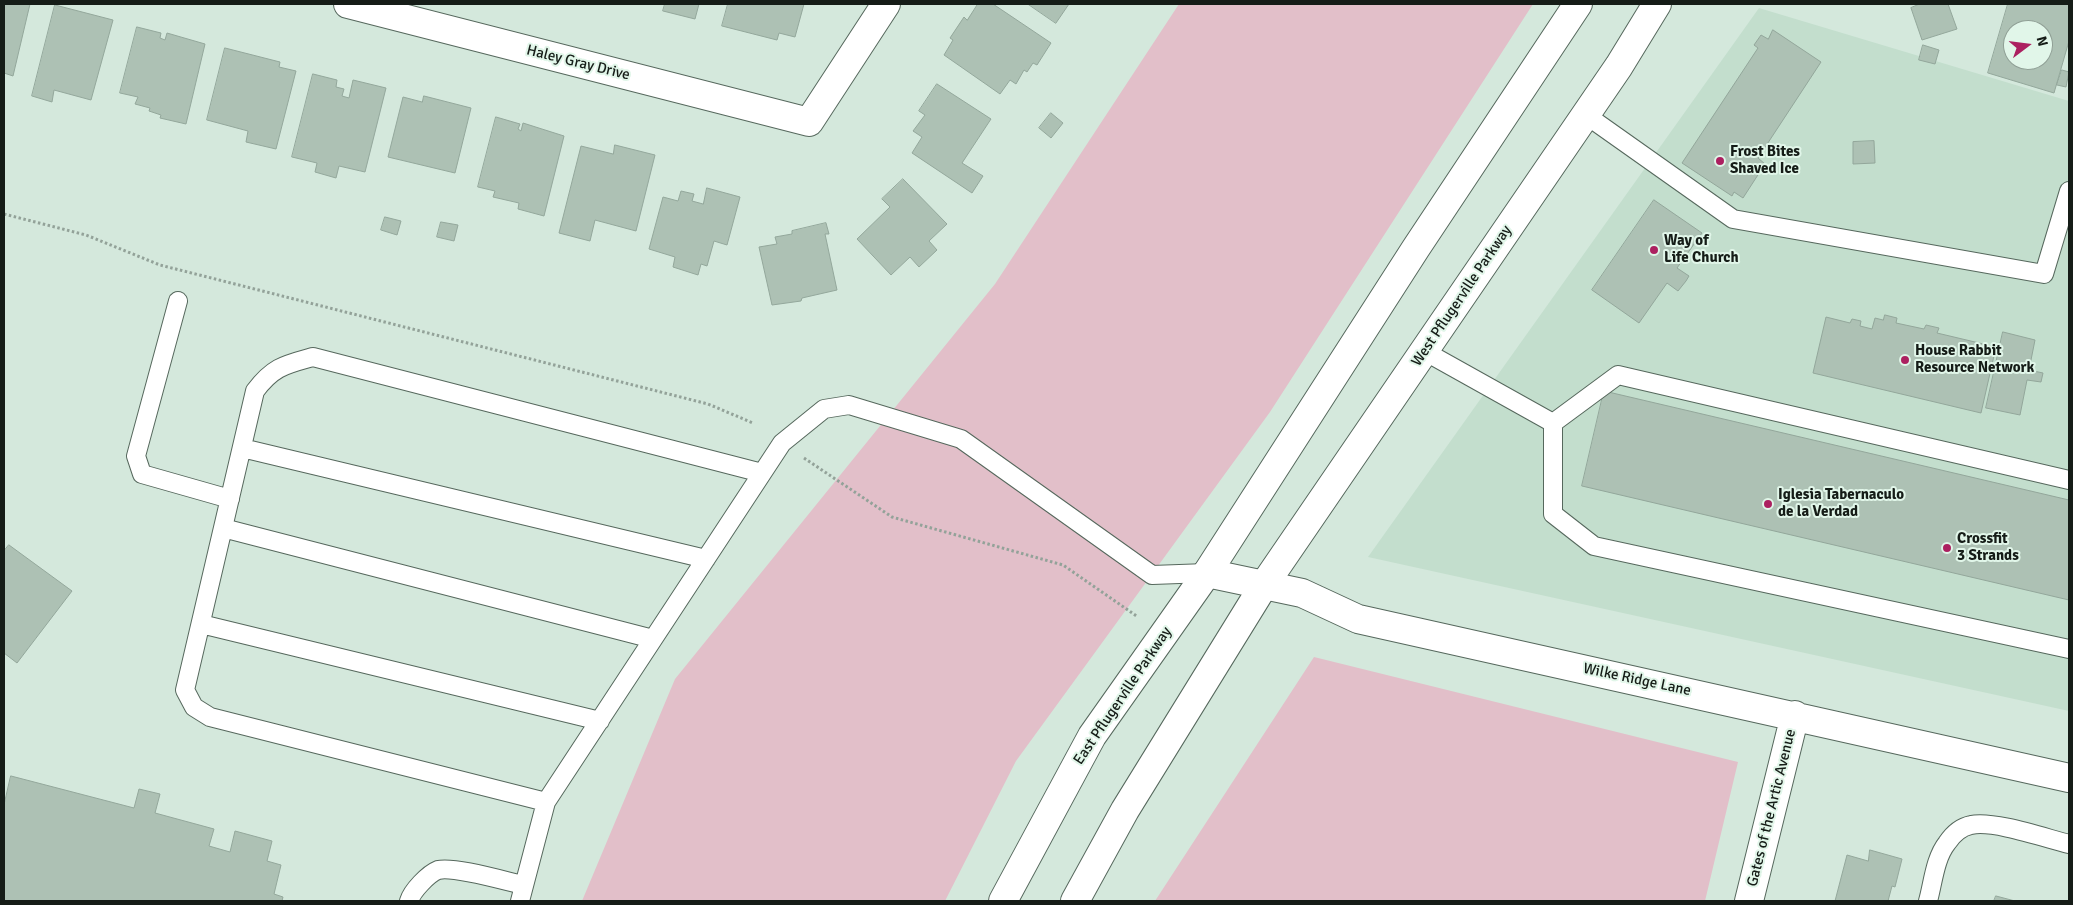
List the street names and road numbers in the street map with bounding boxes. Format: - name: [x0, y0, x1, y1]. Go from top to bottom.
- street label: Haley Gray Drive: [524, 41, 632, 85]
- street label: West Pflugerville Parkway: [1408, 222, 1516, 370]
- street label: East Pflugerville Parkway: [1070, 624, 1176, 768]
- street label: Wilke Ridge Lane: [1581, 660, 1693, 700]
- street label: Gates of the Artic Avenue: [1744, 727, 1800, 889]

